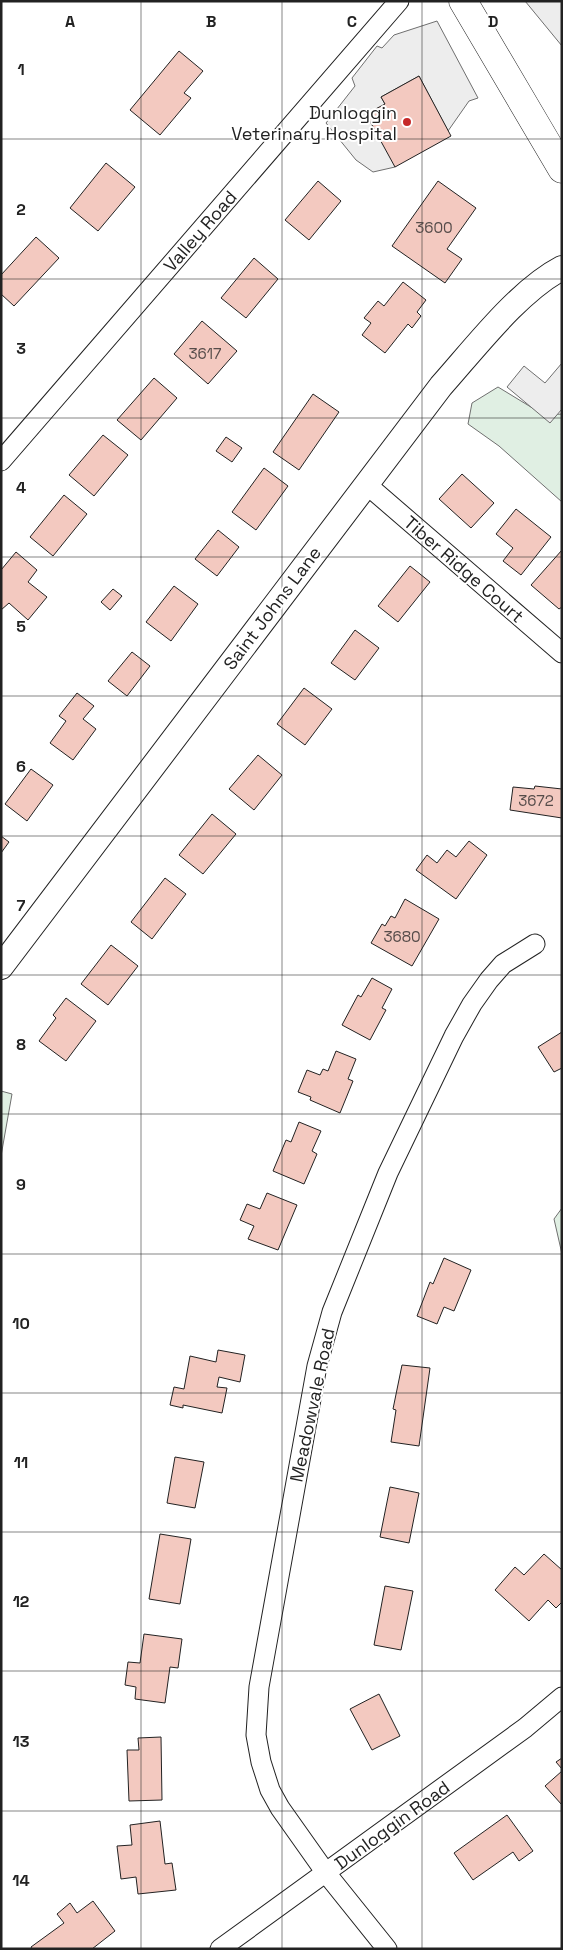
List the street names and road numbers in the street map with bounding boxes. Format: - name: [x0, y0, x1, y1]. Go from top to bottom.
- street label: Valley Road: [158, 186, 242, 276]
- street label: Tiber Ridge Court: [399, 511, 529, 627]
- street label: Saint Johns Lane: [218, 542, 326, 674]
- street label: Meadowvale Road: [284, 1326, 340, 1484]
- street label: Dunloggin Road: [330, 1775, 454, 1875]

